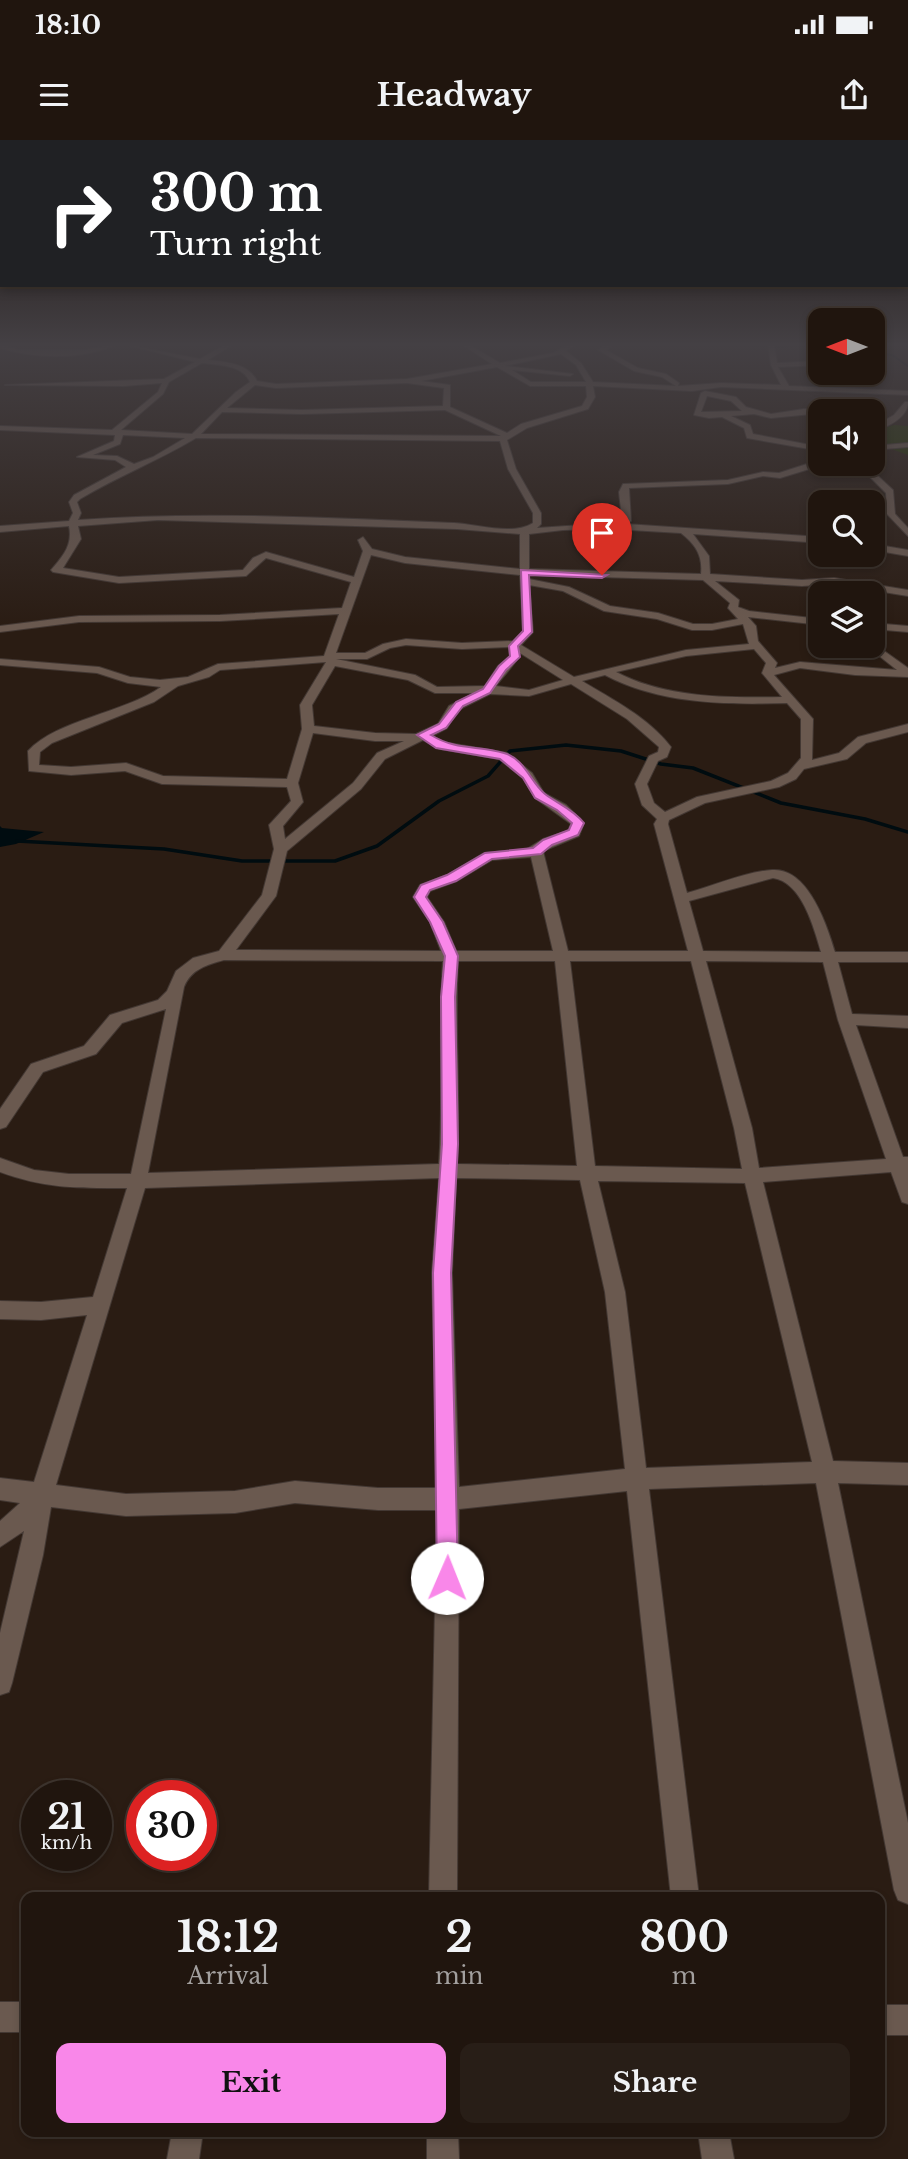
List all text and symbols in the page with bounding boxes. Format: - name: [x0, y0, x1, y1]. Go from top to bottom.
- text: 18:10: [35, 9, 101, 41]
- text: Headway: [377, 75, 531, 115]
- icon: menu: [35, 76, 73, 114]
- icon: share: [835, 76, 873, 114]
- text: 300 m: [150, 163, 322, 224]
- icon: right: [35, 168, 126, 259]
- text: Turn right: [150, 224, 321, 264]
- north arrow: [808, 308, 886, 385]
- map controls: [808, 308, 885, 658]
- button: sound: [808, 399, 885, 476]
- button: search: [808, 490, 885, 567]
- pin: [572, 503, 632, 575]
- icon: arrive: [583, 514, 621, 552]
- button: layers: [808, 581, 885, 658]
- position arrow: [410, 1541, 484, 1615]
- speed limit sign: 30: [126, 1780, 217, 1871]
- text: 21: [47, 1795, 86, 1838]
- text: km/h: [41, 1832, 92, 1854]
- text: 18:12: [177, 1911, 279, 1963]
- text: 2: [446, 1911, 473, 1963]
- text: 800: [639, 1911, 729, 1963]
- text: Arrival: [187, 1962, 269, 1990]
- text: min: [435, 1962, 483, 1990]
- text: m: [672, 1962, 697, 1990]
- button: Exit: [56, 2043, 446, 2123]
- button: Share: [460, 2043, 850, 2123]

